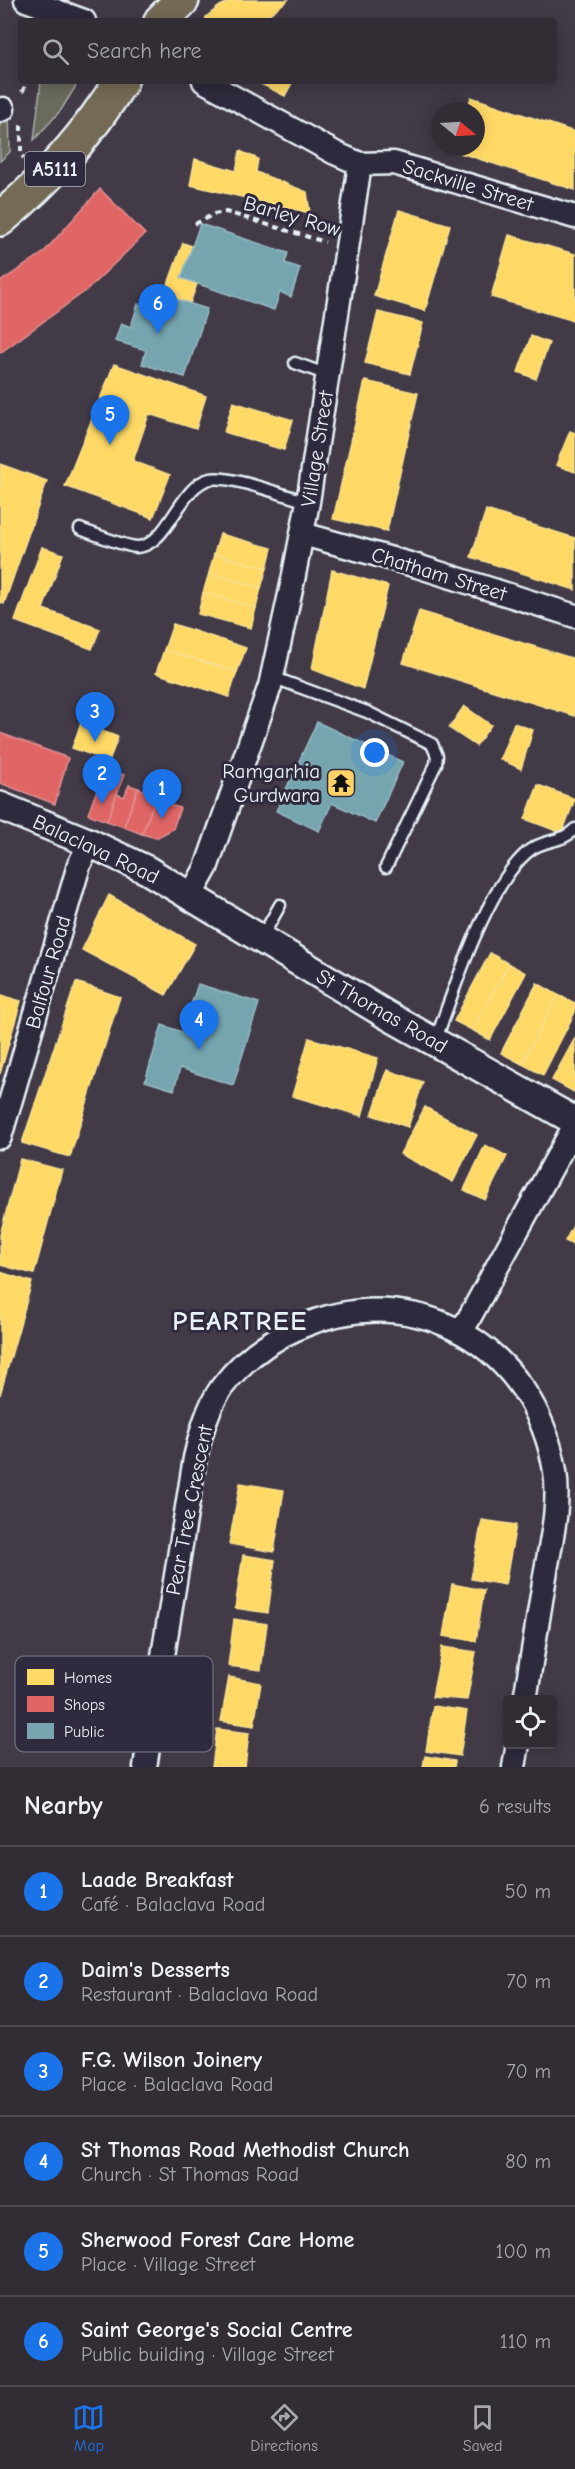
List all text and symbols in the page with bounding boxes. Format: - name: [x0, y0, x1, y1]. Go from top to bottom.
- search box: [18, 18, 557, 84]
- icon: search: [39, 35, 72, 68]
- text: Search here: [87, 38, 202, 64]
- north arrow: [431, 102, 485, 156]
- road number: A5111: [25, 152, 85, 186]
- street label: Sackville Street: [400, 154, 537, 217]
- street label: Barley Row: [241, 191, 344, 241]
- pin: 6: [138, 284, 178, 334]
- street label: Village Street: [296, 388, 338, 509]
- pin: 5: [90, 396, 130, 445]
- street label: Chatham Street: [369, 542, 510, 606]
- pin: 3: [76, 692, 115, 742]
- your location: [360, 738, 389, 767]
- pin: 2: [82, 754, 122, 804]
- place label: Ramgarhia Gurdwara: [222, 759, 320, 807]
- temple icon: Ramgarhia Gurdwara: [325, 767, 357, 799]
- pin: 1: [142, 770, 182, 819]
- street label: Balaclava Road: [29, 809, 163, 889]
- street label: Balfour Road: [20, 913, 76, 1031]
- street label: St Thomas Road: [312, 964, 452, 1058]
- pin: 4: [180, 1000, 218, 1050]
- district label: PEARTREE: [172, 1306, 308, 1337]
- street label: Pear Tree Crescent: [161, 1422, 217, 1597]
- legend: [15, 1656, 213, 1752]
- text: Homes: [64, 1669, 112, 1687]
- map controls: [503, 1695, 557, 1749]
- button: locate: [503, 1695, 557, 1749]
- text: Shops: [64, 1696, 105, 1714]
- text: Public: [64, 1723, 105, 1741]
- text: Nearby: [24, 1791, 103, 1821]
- text: 6 results: [479, 1795, 551, 1818]
- text: Laade Breakfast: [81, 1867, 233, 1893]
- text: 1: [40, 1880, 47, 1903]
- text: 50 m: [505, 1880, 551, 1903]
- text: Café · Balaclava Road: [81, 1893, 265, 1916]
- text: Daim's Desserts: [81, 1957, 230, 1983]
- text: 2: [39, 1970, 48, 1993]
- text: 70 m: [506, 1970, 551, 1993]
- text: Restaurant · Balaclava Road: [81, 1983, 318, 2006]
- text: F.G. Wilson Joinery: [81, 2047, 262, 2073]
- text: 3: [39, 2060, 48, 2083]
- text: 70 m: [506, 2060, 551, 2083]
- text: Place · Balaclava Road: [81, 2073, 273, 2096]
- text: St Thomas Road Methodist Church: [81, 2137, 410, 2163]
- text: 4: [39, 2150, 48, 2173]
- text: 80 m: [505, 2150, 551, 2173]
- text: Church · St Thomas Road: [81, 2163, 299, 2186]
- text: Sherwood Forest Care Home: [81, 2227, 354, 2253]
- text: 5: [38, 2240, 49, 2263]
- text: 100 m: [496, 2240, 551, 2263]
- text: Place · Village Street: [81, 2253, 255, 2276]
- text: Saint George's Social Centre: [81, 2317, 352, 2343]
- text: 6: [38, 2330, 49, 2353]
- text: 110 m: [500, 2330, 551, 2353]
- text: Public building · Village Street: [81, 2343, 334, 2366]
- tab: Map: [72, 2401, 105, 2455]
- tab: Directions: [250, 2401, 318, 2455]
- tab: Saved: [463, 2401, 503, 2455]

